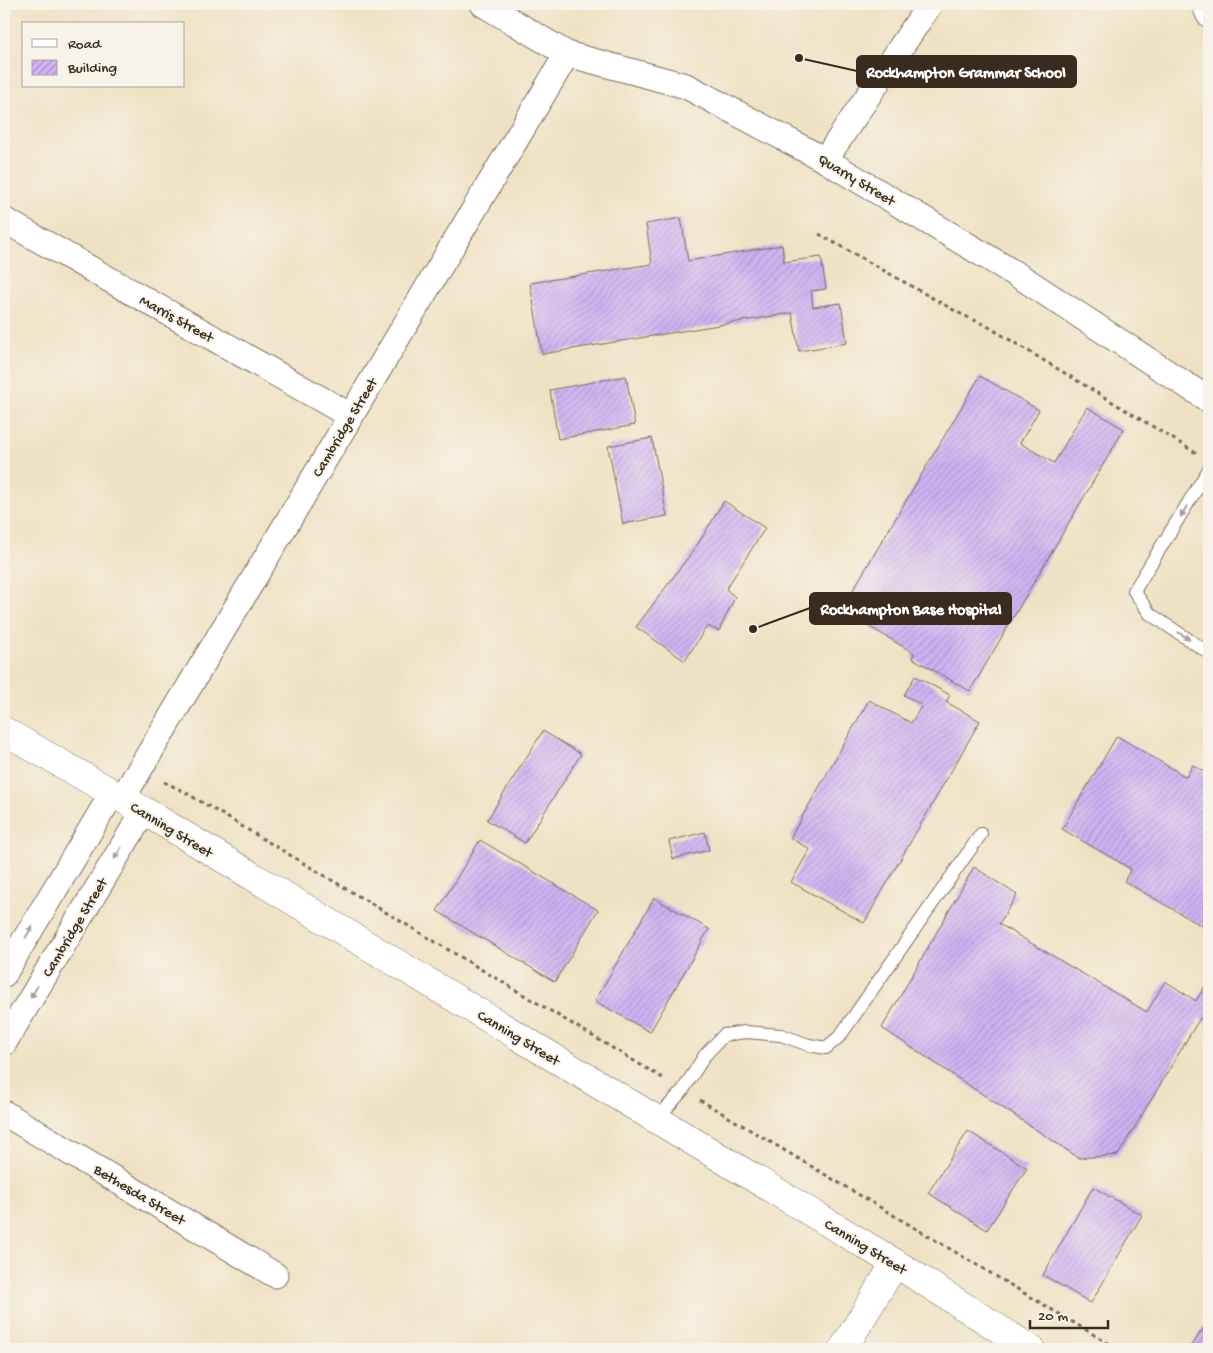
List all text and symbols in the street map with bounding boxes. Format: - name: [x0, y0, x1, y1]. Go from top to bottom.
- legend: [22, 22, 185, 88]
- text: Road: [68, 36, 102, 54]
- callout: Rockhampton Grammar School: [857, 56, 1076, 87]
- text: Building: [67, 60, 117, 78]
- text: Rockhampton Grammar School: [865, 65, 1066, 84]
- street label: Quarry Street: [814, 151, 899, 212]
- street label: Marris Street: [136, 292, 218, 348]
- street label: Cambridge Street: [309, 374, 383, 481]
- one-way arrow: [1179, 504, 1188, 517]
- callout: Rockhampton Base Hospital: [810, 593, 1011, 624]
- text: Rockhampton Base Hospital: [820, 602, 1002, 621]
- one-way arrow: [1177, 631, 1190, 641]
- street label: Canning Street: [126, 799, 217, 863]
- one-way arrow: [114, 847, 123, 860]
- street label: Cambridge Street: [39, 874, 113, 981]
- one-way arrow: [24, 926, 33, 939]
- one-way arrow: [30, 986, 39, 999]
- street label: Canning Street: [473, 1007, 564, 1071]
- street label: Bethesda Street: [89, 1161, 190, 1231]
- street label: Canning Street: [820, 1216, 911, 1280]
- scale bar: [1030, 1298, 1108, 1330]
- text: 20 m: [1038, 1308, 1068, 1326]

